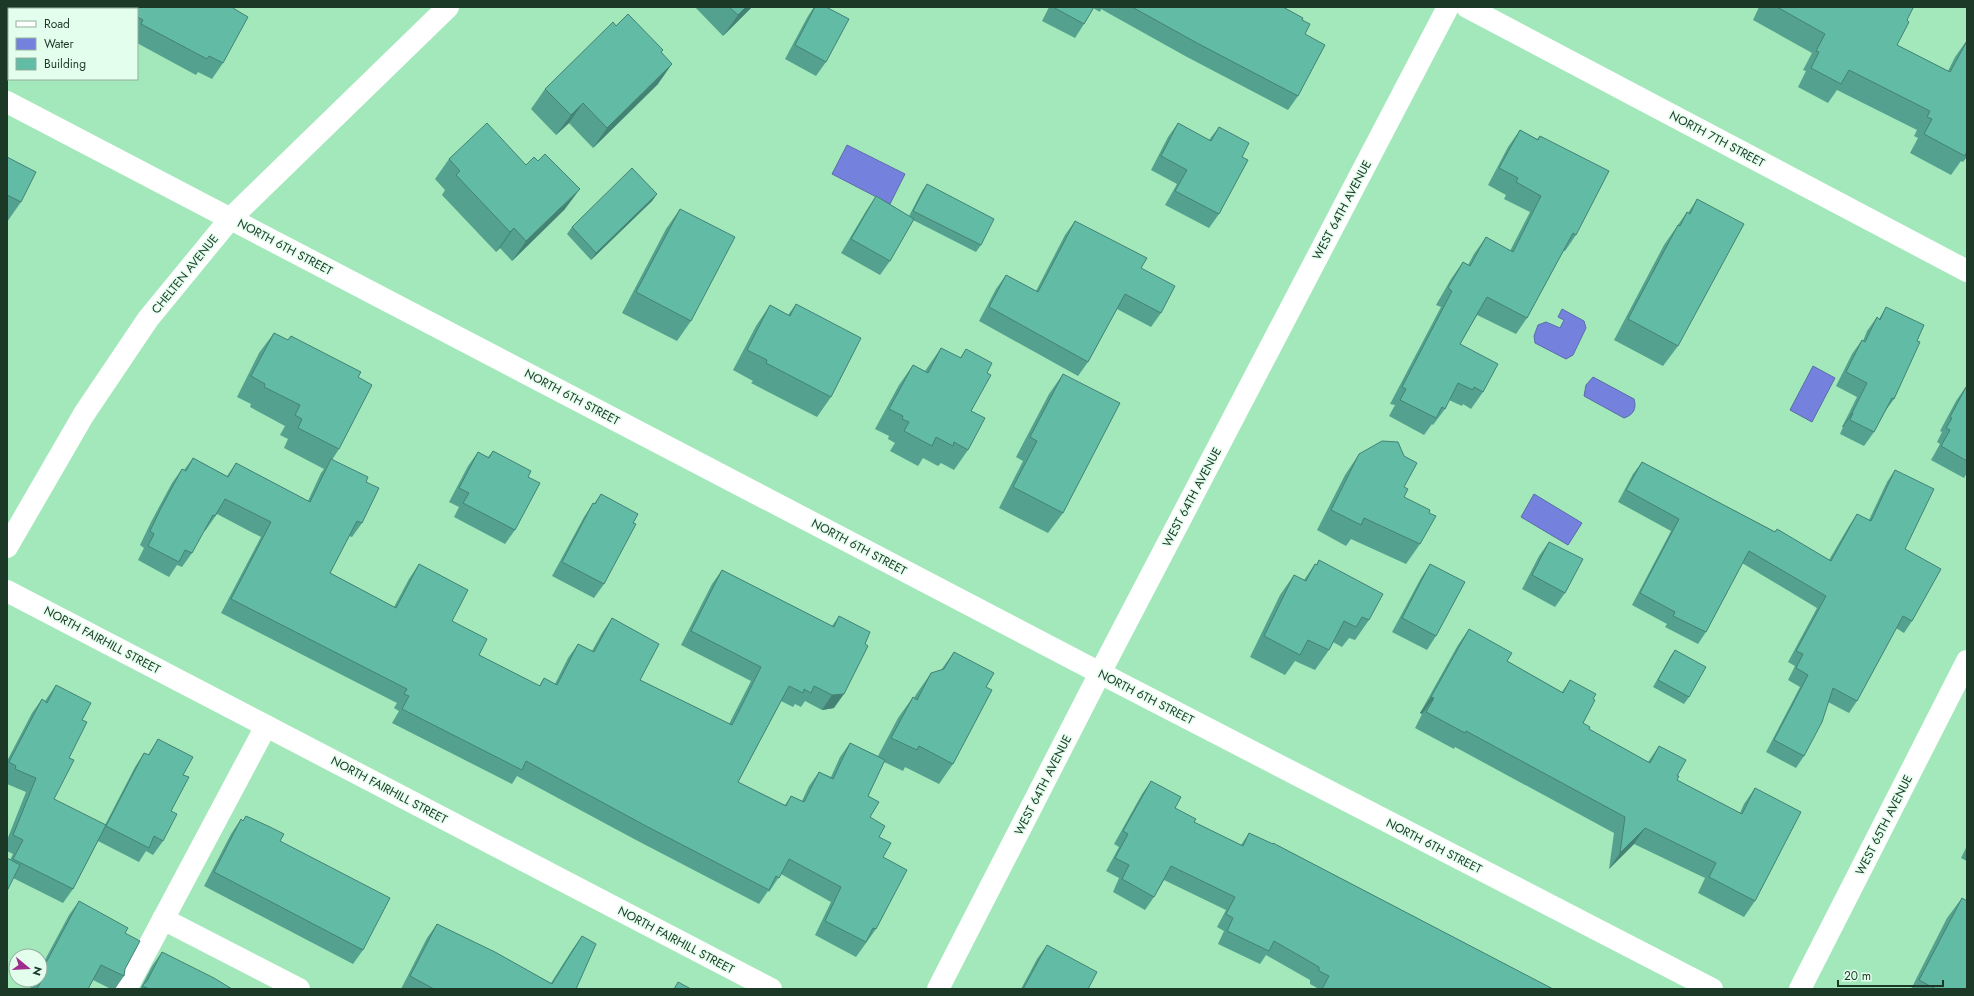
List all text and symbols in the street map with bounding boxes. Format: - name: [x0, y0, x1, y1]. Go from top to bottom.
- legend: [8, 8, 138, 80]
- text: Road: [44, 15, 70, 33]
- text: Water: [44, 35, 75, 53]
- text: Building: [44, 55, 86, 73]
- street label: NORTH 7TH STREET: [1666, 106, 1768, 172]
- street label: WEST 64TH AVENUE: [1308, 157, 1376, 263]
- street label: NORTH 6TH STREET: [234, 214, 336, 280]
- street label: CHELTEN AVENUE: [147, 230, 223, 318]
- street label: NORTH 6TH STREET: [521, 364, 623, 430]
- street label: WEST 64TH AVENUE: [1158, 444, 1226, 550]
- street label: NORTH 6TH STREET: [808, 514, 910, 580]
- street label: NORTH FAIRHILL STREET: [41, 602, 164, 679]
- street label: NORTH 6TH STREET: [1095, 665, 1197, 729]
- street label: WEST 64TH AVENUE: [1010, 732, 1076, 838]
- street label: NORTH FAIRHILL STREET: [328, 752, 451, 829]
- street label: WEST 65TH AVENUE: [1851, 772, 1917, 878]
- street label: NORTH 6TH STREET: [1383, 814, 1485, 878]
- street label: NORTH FAIRHILL STREET: [615, 902, 738, 979]
- north arrow: [8, 948, 48, 988]
- scale bar: [1838, 962, 1943, 988]
- text: N: [29, 964, 46, 978]
- text: 20 m: [1844, 967, 1871, 985]

